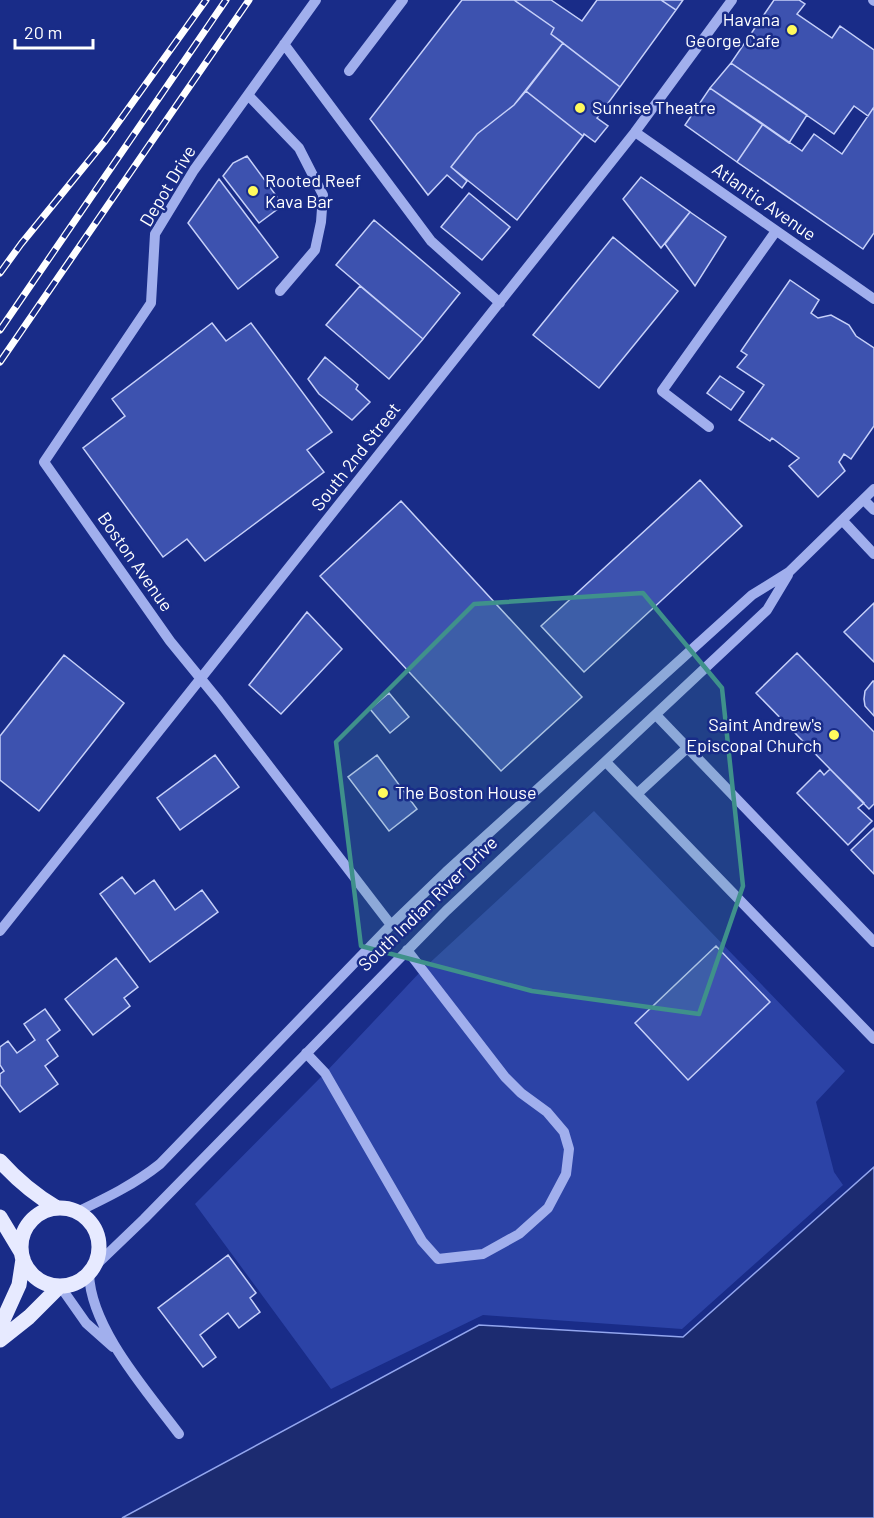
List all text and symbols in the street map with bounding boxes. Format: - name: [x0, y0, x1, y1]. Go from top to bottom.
- place label: Havana George Cafe: [685, 8, 780, 51]
- scale bar: [15, 12, 93, 50]
- text: 20 m: [24, 21, 62, 43]
- marker: Havana George Cafe: [785, 23, 799, 37]
- place label: Sunrise Theatre: [592, 96, 716, 118]
- marker: Sunrise Theatre: [573, 101, 587, 115]
- street label: Depot Drive: [134, 141, 200, 230]
- street label: Atlantic Avenue: [708, 157, 821, 245]
- place label: Rooted Reef Kava Bar: [265, 169, 361, 212]
- marker: Rooted Reef Kava Bar: [246, 184, 260, 198]
- street label: South 2nd Street: [306, 398, 404, 515]
- street label: Boston Avenue: [93, 507, 178, 615]
- place label: Saint Andrew's Episcopal Church: [686, 713, 822, 756]
- marker: Saint Andrew's Episcopal Church: [827, 728, 841, 742]
- place label: The Boston House: [395, 781, 537, 803]
- marker: The Boston House: [376, 786, 390, 800]
- street label: South Indian River Drive: [353, 831, 501, 975]

